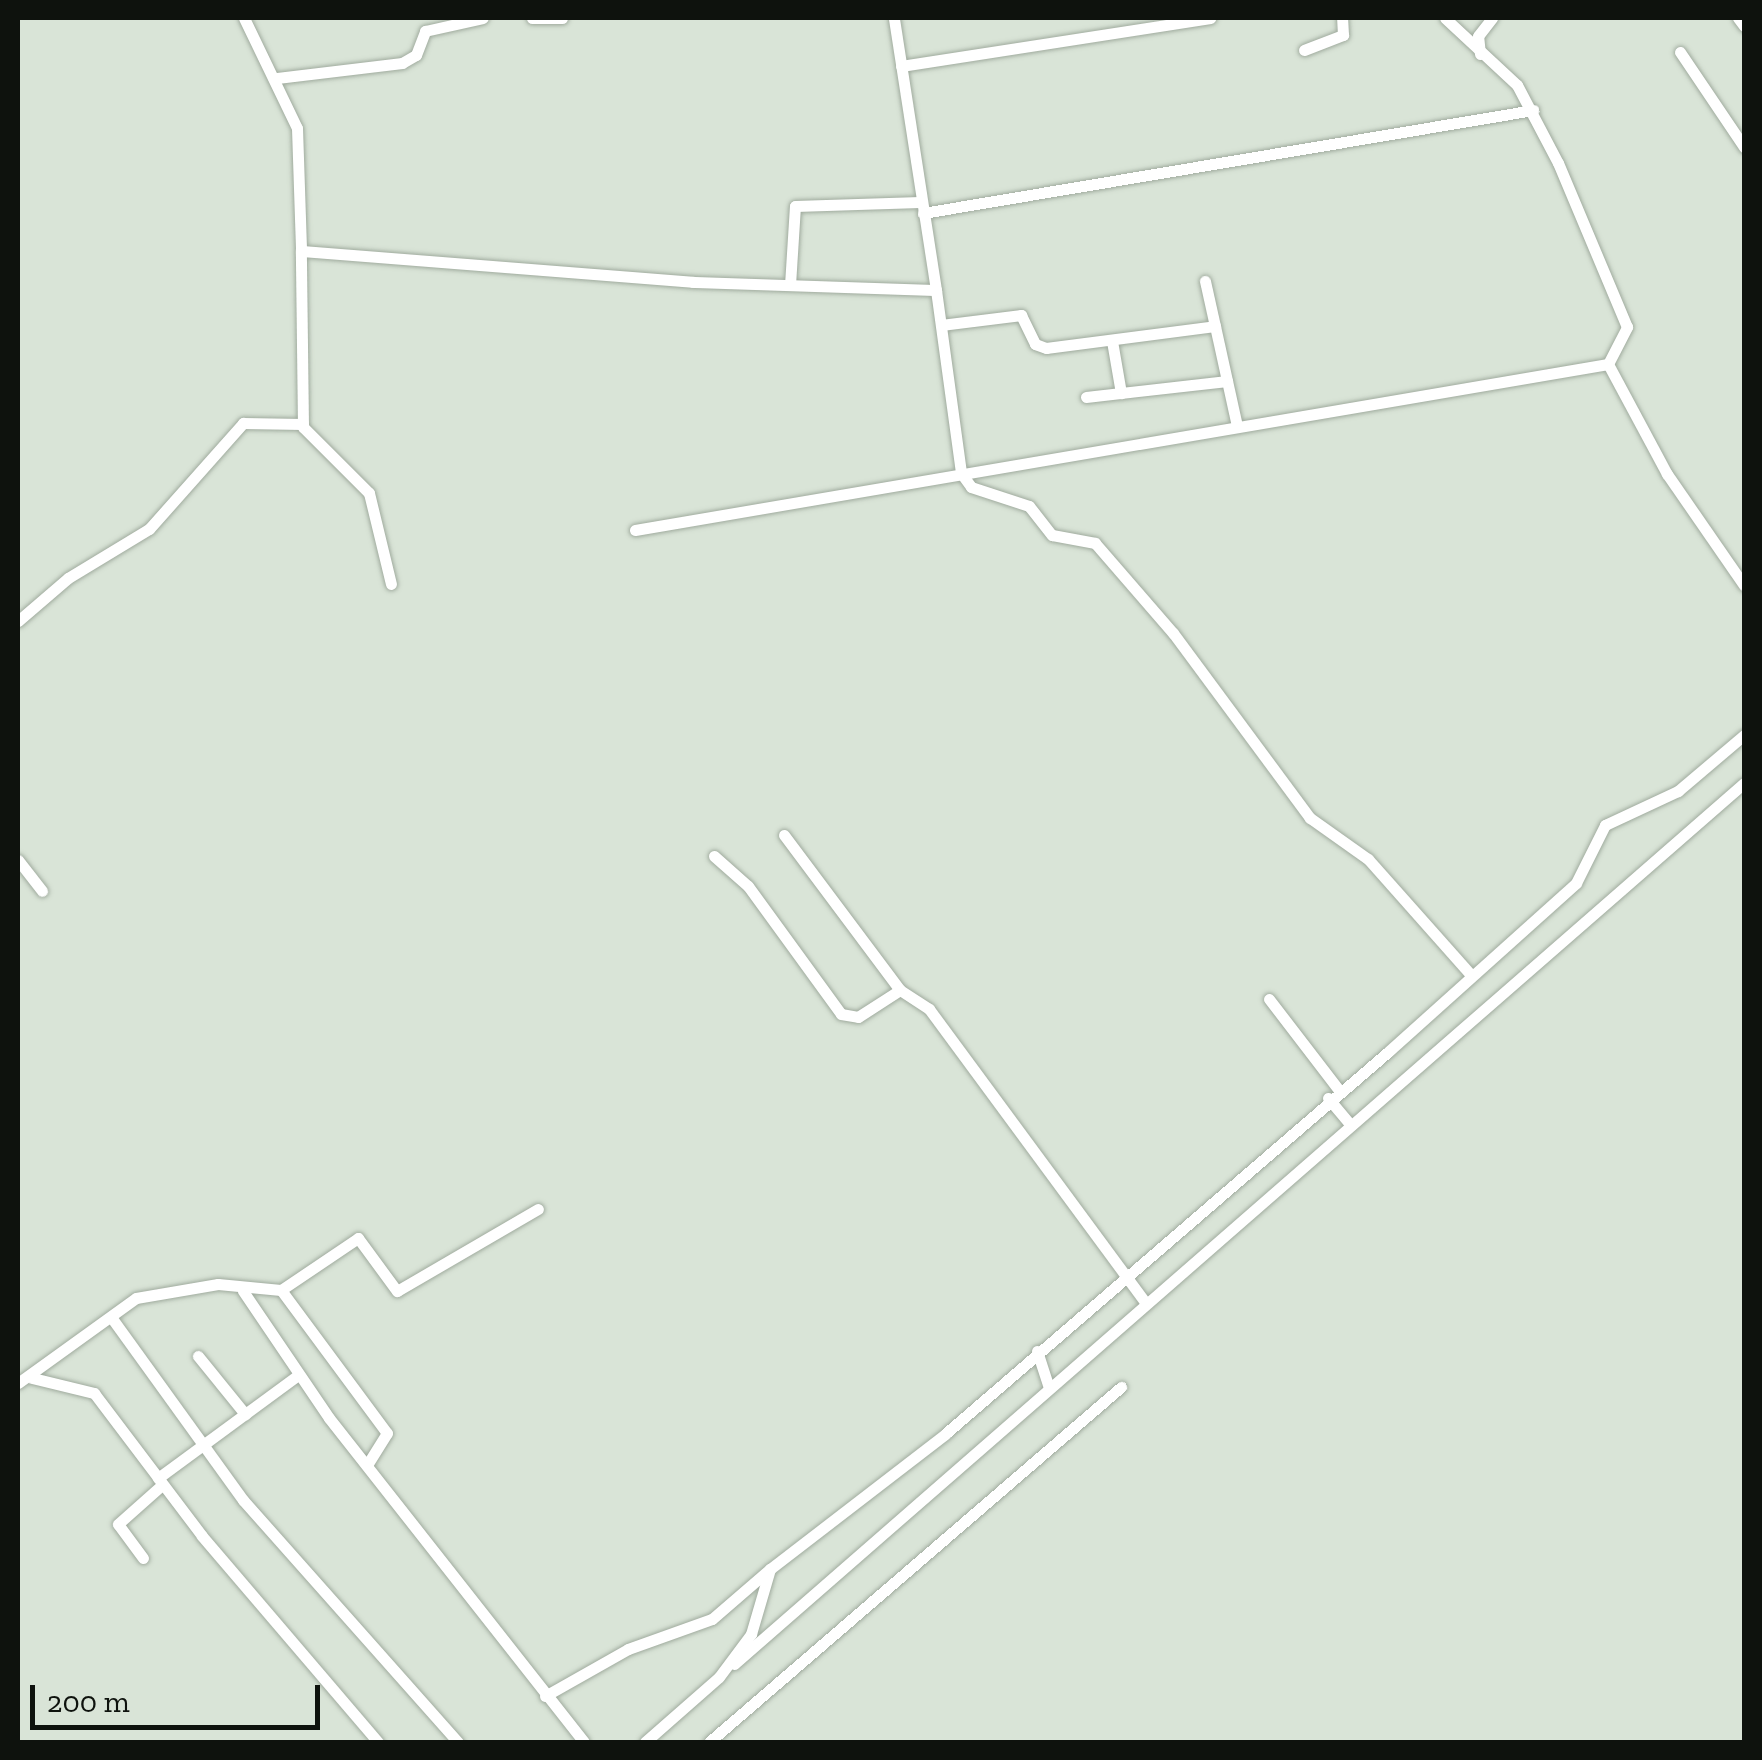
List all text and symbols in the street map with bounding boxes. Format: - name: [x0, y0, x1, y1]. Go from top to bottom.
- scale bar: [35, 1665, 325, 1727]
- text: 200 m: [47, 1684, 130, 1720]

